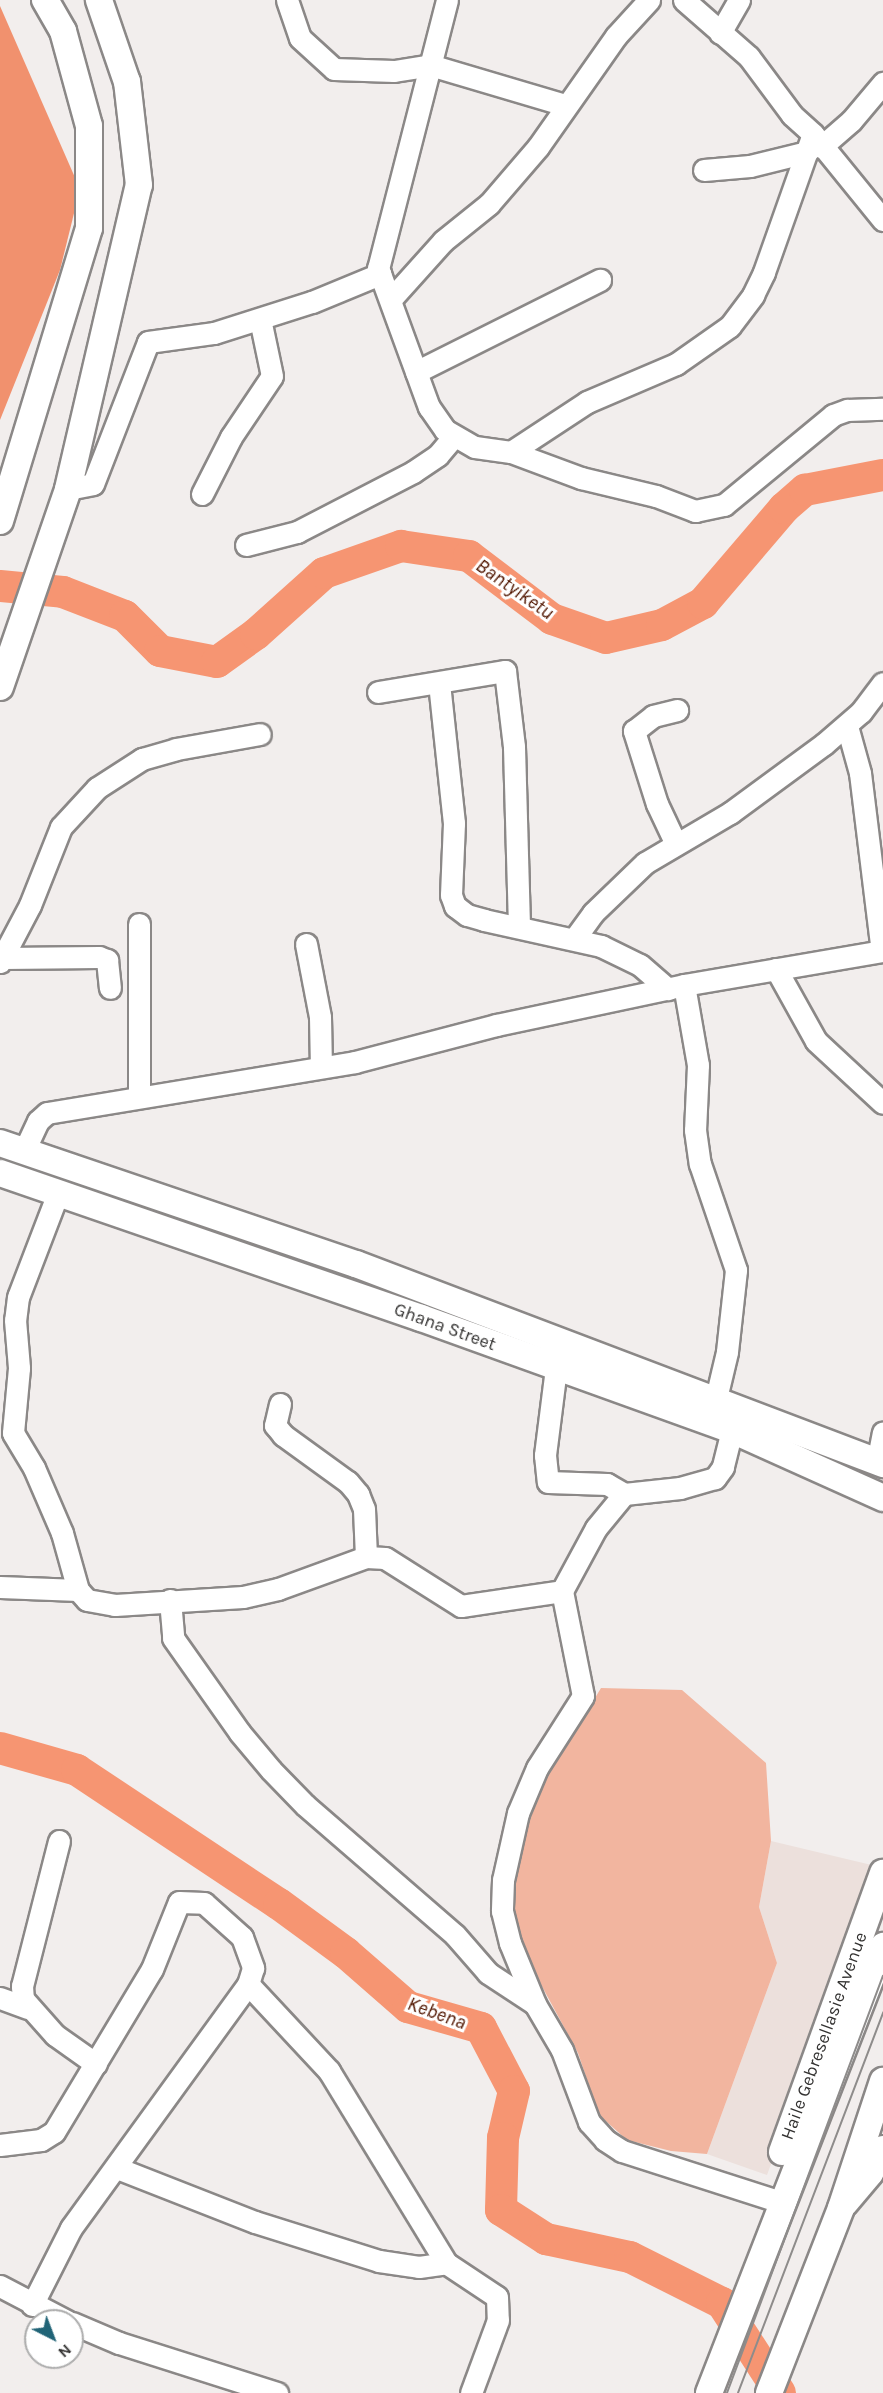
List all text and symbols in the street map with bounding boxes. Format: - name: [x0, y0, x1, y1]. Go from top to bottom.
- water label: Bantyiketu: [471, 553, 559, 625]
- street label: Ghana Street: [391, 1299, 499, 1355]
- street label: Haile Gebresellasie Avenue: [776, 1929, 872, 2143]
- water label: Kebena: [404, 1991, 470, 2035]
- north arrow: [24, 2309, 84, 2369]
- text: N: [54, 2340, 76, 2362]

